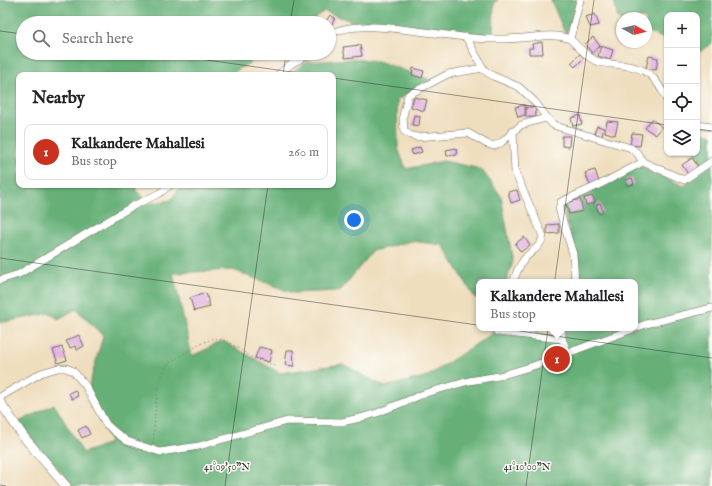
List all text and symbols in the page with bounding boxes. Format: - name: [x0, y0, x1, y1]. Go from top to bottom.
- north arrow: [616, 12, 652, 48]
- map controls: [664, 12, 700, 156]
- button: +: [664, 12, 700, 48]
- search box: [16, 16, 336, 60]
- icon: search: [30, 27, 52, 49]
- text: Search here: [62, 29, 133, 48]
- button: −: [664, 48, 700, 84]
- button: locate: [664, 84, 700, 120]
- text: Nearby: [32, 88, 85, 109]
- button: layers: [664, 120, 700, 156]
- text: Kalkandere Mahallesi: [71, 134, 205, 153]
- text: 1: [44, 144, 48, 161]
- text: 260 m: [288, 144, 319, 161]
- text: Bus stop: [71, 153, 117, 170]
- your location: [344, 210, 364, 230]
- popup: [476, 279, 638, 331]
- text: Kalkandere Mahallesi: [490, 287, 624, 306]
- text: Bus stop: [490, 306, 536, 323]
- pin: 1: [544, 344, 570, 374]
- text: 41°09'50"N: [204, 461, 250, 474]
- text: 41°10'00"N: [504, 461, 551, 474]

